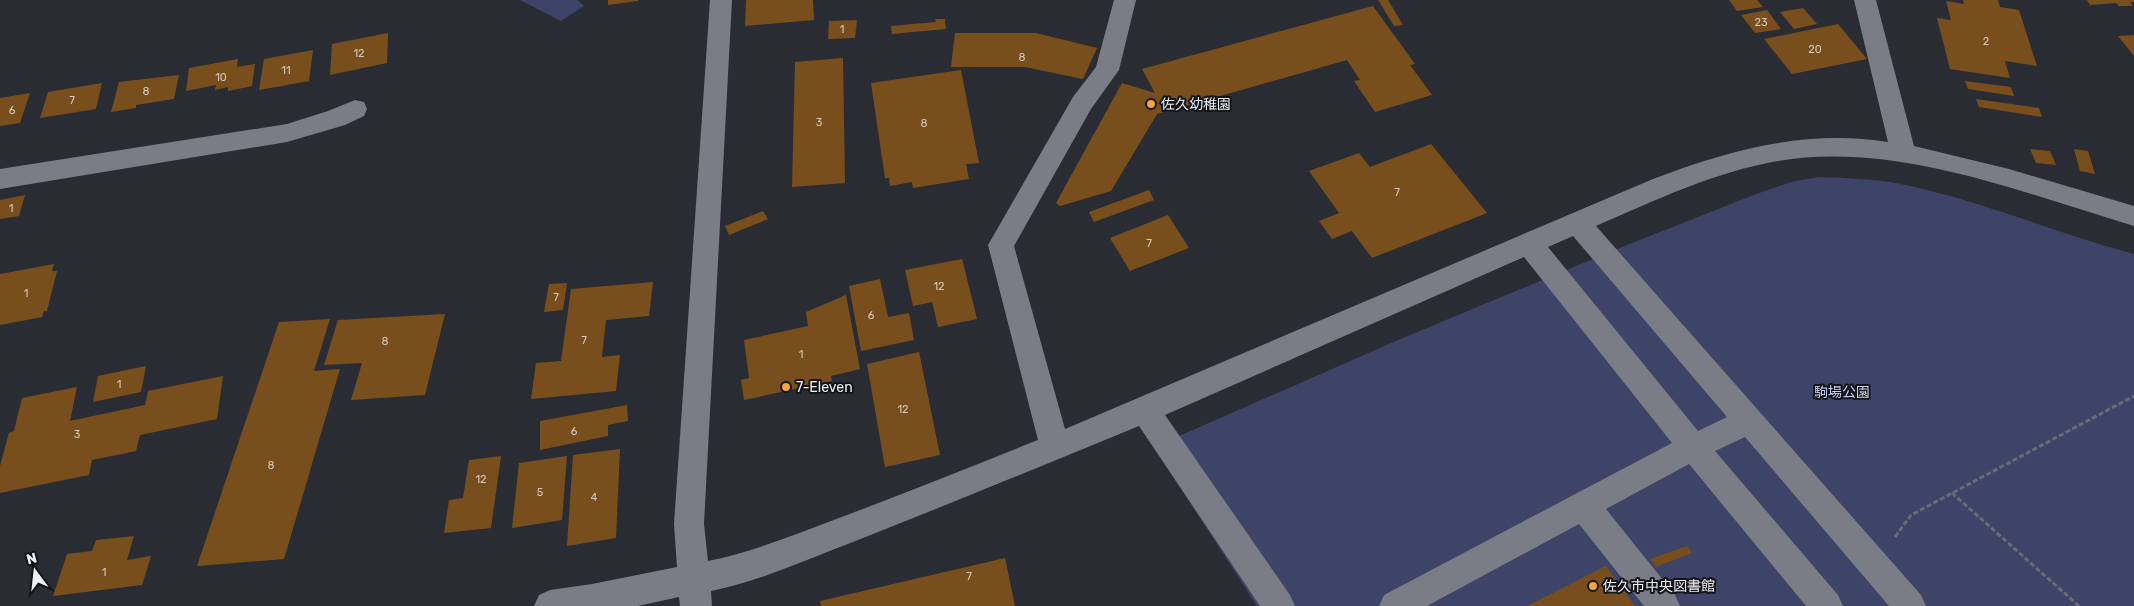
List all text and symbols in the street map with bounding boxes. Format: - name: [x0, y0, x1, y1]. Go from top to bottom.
- house number: 23: [1754, 16, 1768, 29]
- house number: 1: [840, 23, 844, 36]
- house number: 2: [1983, 35, 1989, 48]
- house number: 20: [1808, 43, 1822, 56]
- house number: 12: [353, 47, 365, 60]
- house number: 8: [1019, 51, 1026, 64]
- house number: 11: [281, 64, 291, 77]
- house number: 10: [215, 71, 227, 84]
- house number: 8: [143, 85, 150, 98]
- house number: 7: [69, 94, 75, 107]
- place label: 佐久幼稚園: [1161, 96, 1231, 113]
- marker: 佐久幼稚園: [1145, 98, 1157, 110]
- house number: 6: [9, 104, 16, 117]
- house number: 3: [816, 116, 823, 129]
- house number: 8: [921, 117, 928, 130]
- house number: 7: [1394, 186, 1400, 199]
- house number: 1: [9, 202, 13, 215]
- house number: 7: [1146, 237, 1152, 250]
- house number: 12: [933, 280, 945, 293]
- house number: 1: [24, 287, 28, 300]
- house number: 7: [553, 291, 559, 304]
- house number: 6: [868, 309, 875, 322]
- house number: 7: [581, 334, 587, 347]
- house number: 8: [382, 335, 389, 348]
- house number: 1: [799, 348, 803, 361]
- house number: 1: [117, 378, 121, 391]
- place label: 7-Eleven: [796, 379, 853, 396]
- marker: 7-Eleven: [780, 381, 792, 393]
- park label: 駒場公園: [1814, 384, 1870, 401]
- house number: 12: [897, 403, 909, 416]
- house number: 6: [571, 425, 578, 438]
- house number: 3: [74, 428, 81, 441]
- house number: 8: [268, 459, 275, 472]
- house number: 12: [475, 473, 487, 486]
- house number: 5: [537, 486, 544, 499]
- house number: 4: [591, 491, 598, 504]
- north arrow: [10, 546, 60, 596]
- text: N: [25, 549, 39, 568]
- house number: 1: [102, 566, 106, 579]
- house number: 7: [966, 570, 972, 583]
- place label: 佐久市中央図書館: [1603, 578, 1715, 595]
- marker: 佐久市中央図書館: [1587, 580, 1599, 592]

